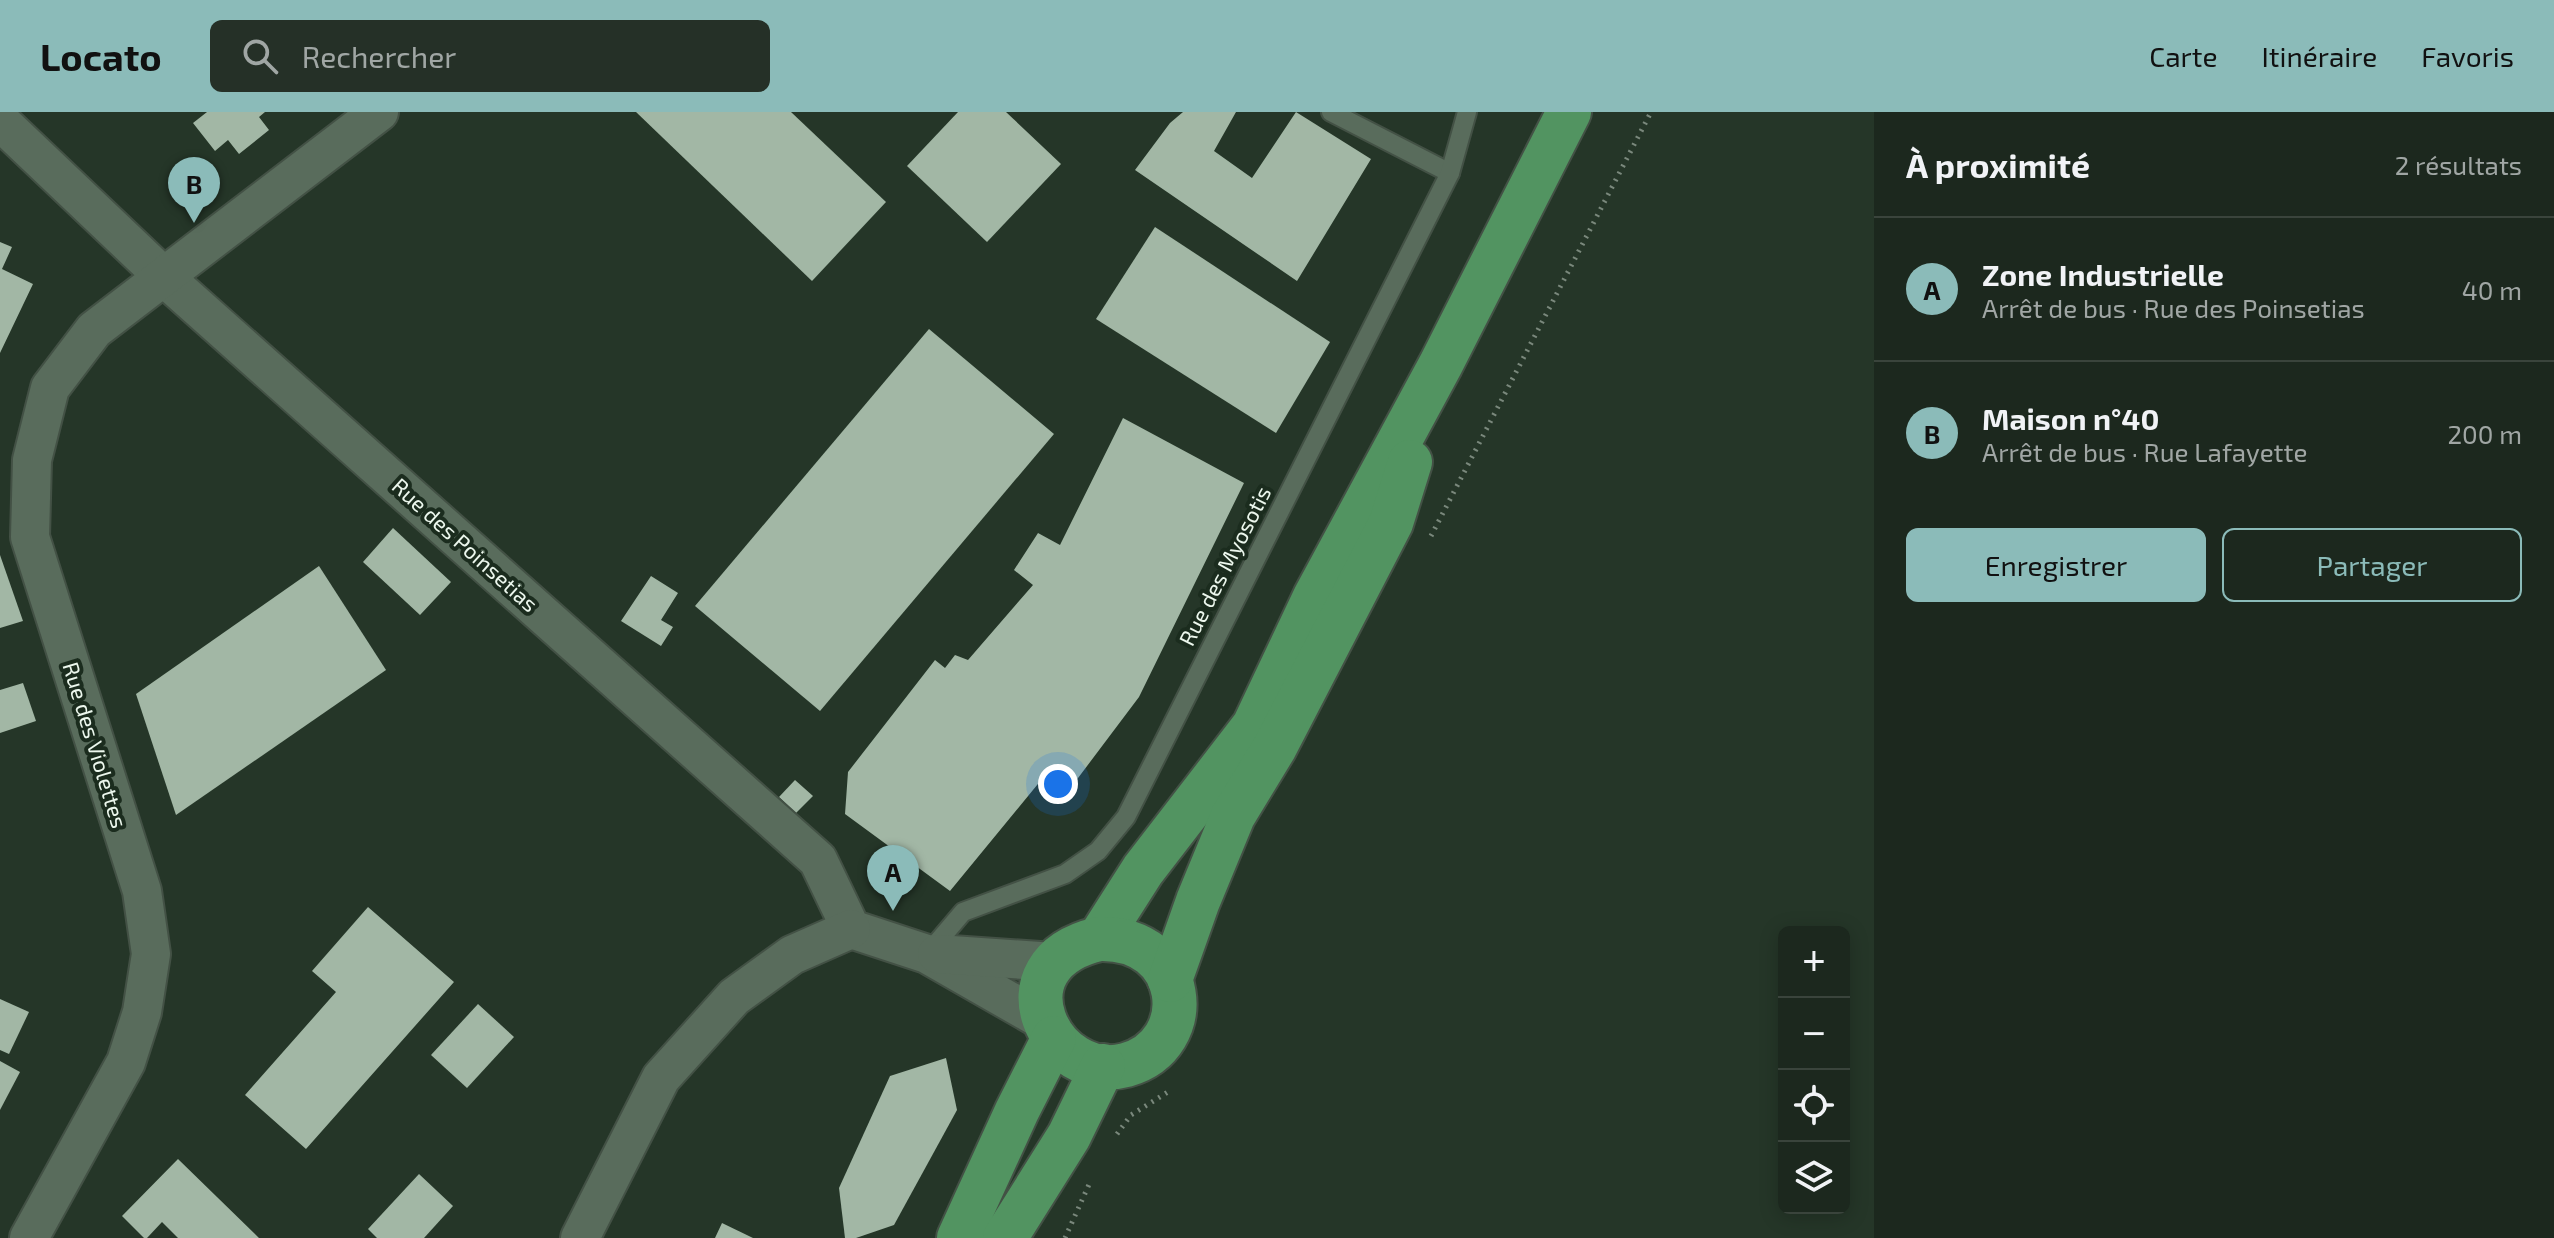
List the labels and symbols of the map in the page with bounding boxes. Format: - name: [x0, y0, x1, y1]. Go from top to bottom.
- pin: B: [168, 157, 220, 223]
- street label: Rue des Poinsetias: [387, 472, 544, 616]
- street label: Rue des Myosotis: [1173, 482, 1275, 650]
- street label: Rue des Violettes: [58, 659, 134, 831]
- your location: [1038, 764, 1078, 804]
- pin: A: [867, 845, 919, 911]

